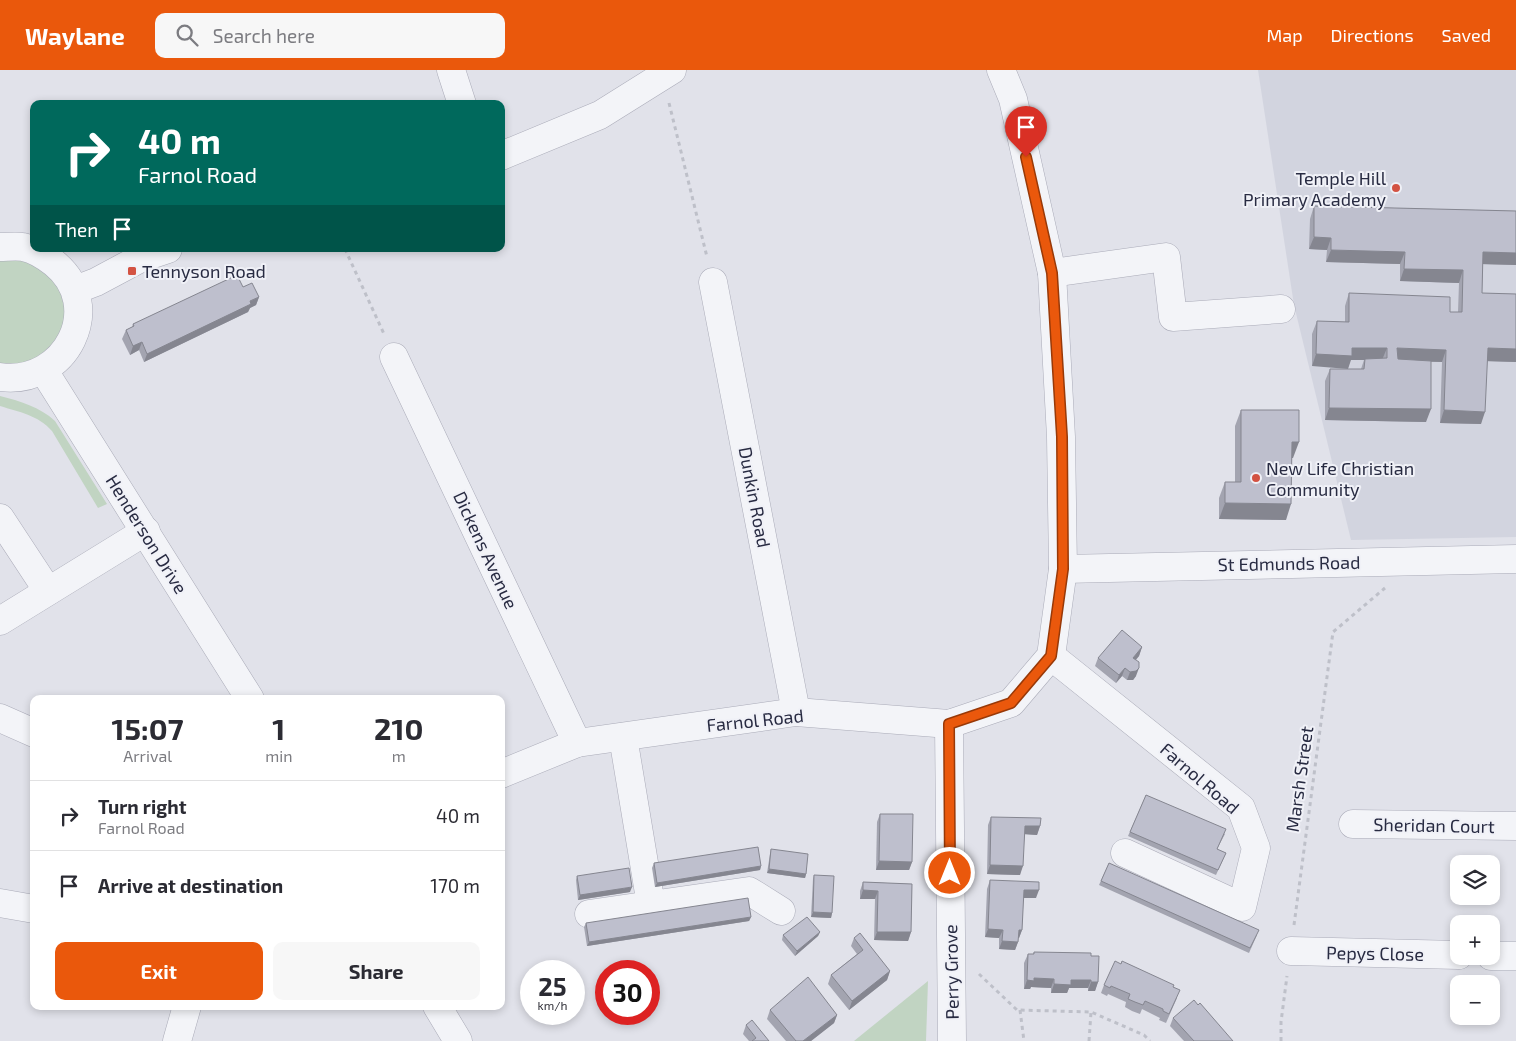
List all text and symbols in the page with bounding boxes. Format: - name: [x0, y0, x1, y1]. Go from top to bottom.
- search box: [155, 13, 505, 58]
- text: Waylane: [25, 21, 125, 50]
- icon: search: [173, 21, 201, 49]
- text: Search here: [213, 24, 315, 47]
- text: Map: [1266, 24, 1303, 46]
- text: Directions: [1331, 24, 1414, 46]
- text: Saved: [1442, 24, 1491, 46]
- pin: [1005, 106, 1047, 157]
- icon: arrive: [1012, 113, 1040, 141]
- text: 40 m: [138, 119, 221, 161]
- icon: right: [55, 120, 120, 185]
- text: Farnol Road: [138, 161, 257, 187]
- place label: Temple Hill Primary Academy: [1243, 167, 1387, 210]
- marker: Temple Hill Primary Academy: [1390, 182, 1402, 194]
- icon: arrive: [108, 215, 136, 243]
- text: Then: [55, 218, 98, 241]
- place label: Tennyson Road: [142, 260, 266, 282]
- marker: Tennyson Road: [126, 265, 138, 277]
- street label: Dunkin Road: [734, 445, 776, 549]
- place label: New Life Christian Community: [1266, 457, 1414, 500]
- street label: Henderson Drive: [102, 471, 192, 597]
- marker: New Life Christian Community: [1250, 472, 1262, 484]
- street label: Dickens Avenue: [449, 488, 523, 612]
- street label: St Edmunds Road: [1217, 551, 1361, 575]
- street label: Farnol Road: [705, 704, 805, 736]
- text: 15:07: [112, 710, 184, 746]
- text: 1: [272, 710, 285, 746]
- text: 210: [374, 710, 423, 746]
- street label: Marsh Street: [1281, 725, 1317, 833]
- street label: Farnol Road: [1156, 738, 1244, 818]
- text: Arrival: [123, 746, 172, 765]
- text: min: [265, 746, 292, 765]
- text: m: [392, 746, 406, 765]
- text: Turn right: [98, 795, 186, 818]
- icon: right: [55, 802, 83, 830]
- text: 40 m: [436, 804, 480, 827]
- street label: Sheridan Court: [1373, 813, 1495, 837]
- text: Farnol Road: [98, 818, 185, 837]
- position arrow: [923, 846, 975, 898]
- map controls: [1450, 855, 1500, 1025]
- button: layers: [1450, 855, 1500, 905]
- icon: arrive: [55, 872, 83, 900]
- text: Arrive at destination: [98, 874, 283, 897]
- text: 170 m: [430, 874, 480, 897]
- button: +: [1450, 915, 1500, 965]
- street label: Perry Grove: [939, 924, 963, 1020]
- street label: Pepys Close: [1326, 941, 1424, 965]
- button: Exit: [55, 942, 263, 1000]
- button: Share: [273, 942, 480, 1000]
- speed limit sign: 30: [595, 960, 660, 1025]
- text: 25: [538, 971, 567, 1001]
- button: −: [1450, 975, 1500, 1025]
- text: km/h: [538, 998, 567, 1012]

